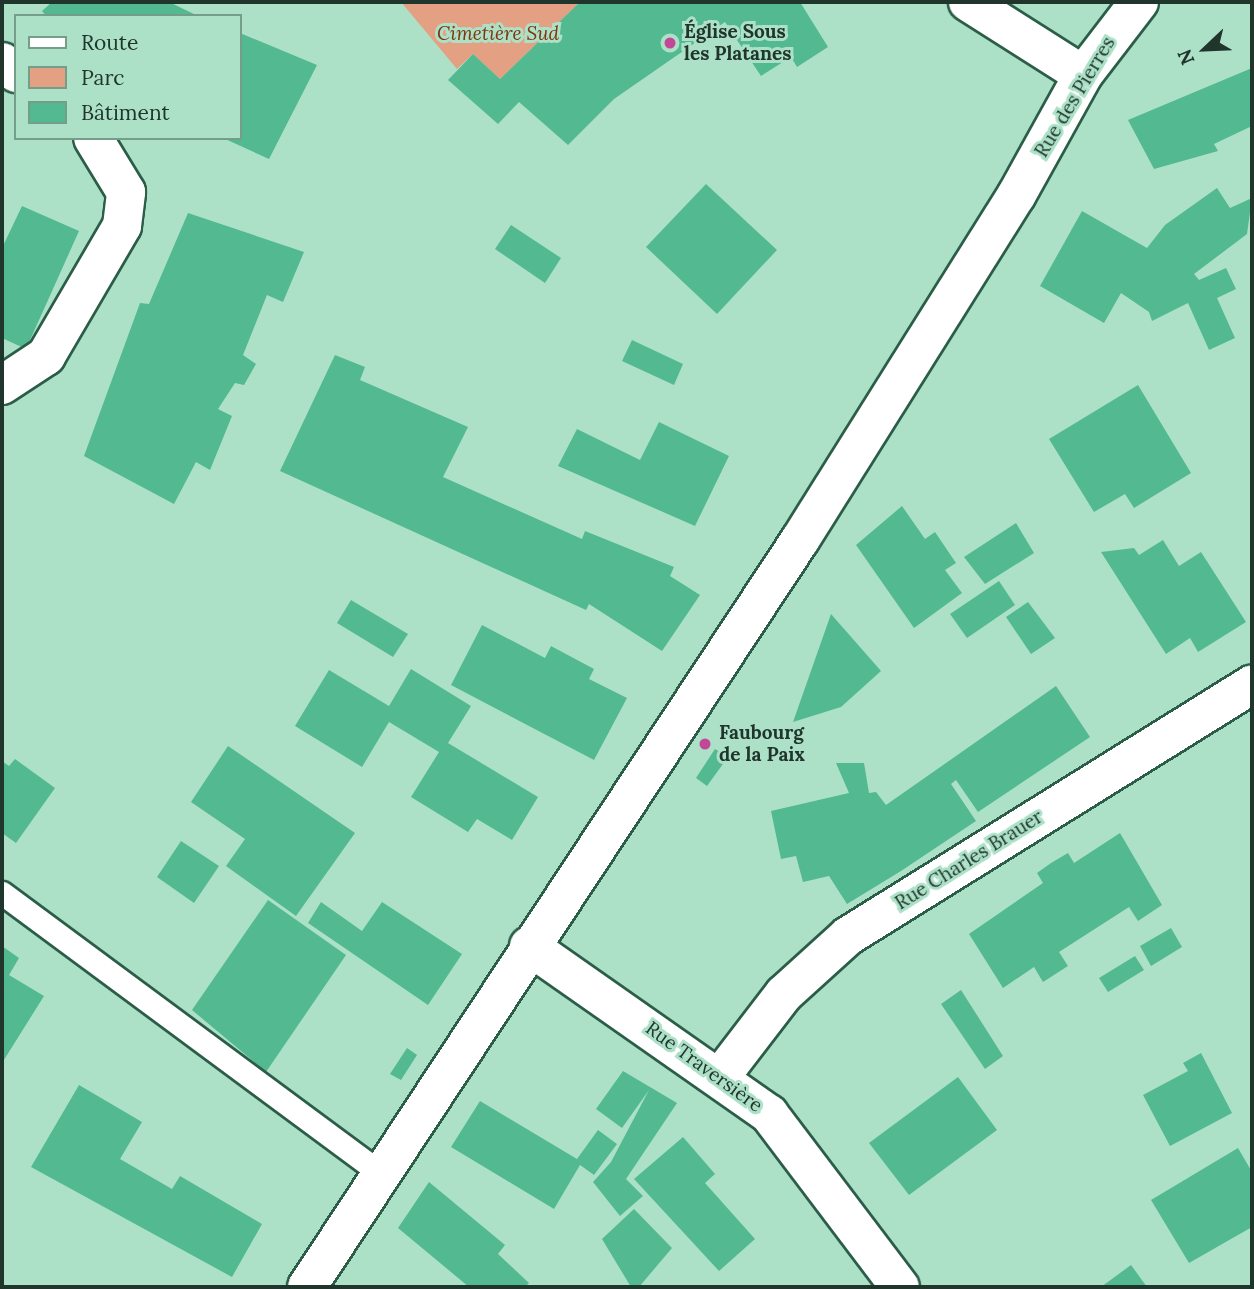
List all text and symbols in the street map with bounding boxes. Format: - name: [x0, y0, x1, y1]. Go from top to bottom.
- legend: [14, 14, 242, 140]
- north arrow: [1170, 14, 1240, 84]
- place label: Église Sous les Platanes: [684, 21, 792, 65]
- park label: Cimetière Sud: [437, 23, 559, 45]
- text: Route: [81, 29, 138, 56]
- street label: Rue des Pierres: [1030, 33, 1120, 161]
- marker: Église Sous les Platanes: [662, 35, 678, 51]
- text: N: [1172, 46, 1200, 69]
- text: Parc: [81, 64, 125, 91]
- text: Bâtiment: [81, 99, 170, 126]
- place label: Faubourg de la Paix: [719, 722, 805, 766]
- marker: Faubourg de la Paix: [697, 736, 713, 752]
- street label: Rue Charles Brauer: [891, 805, 1047, 915]
- street label: Rue Traversière: [641, 1017, 767, 1117]

